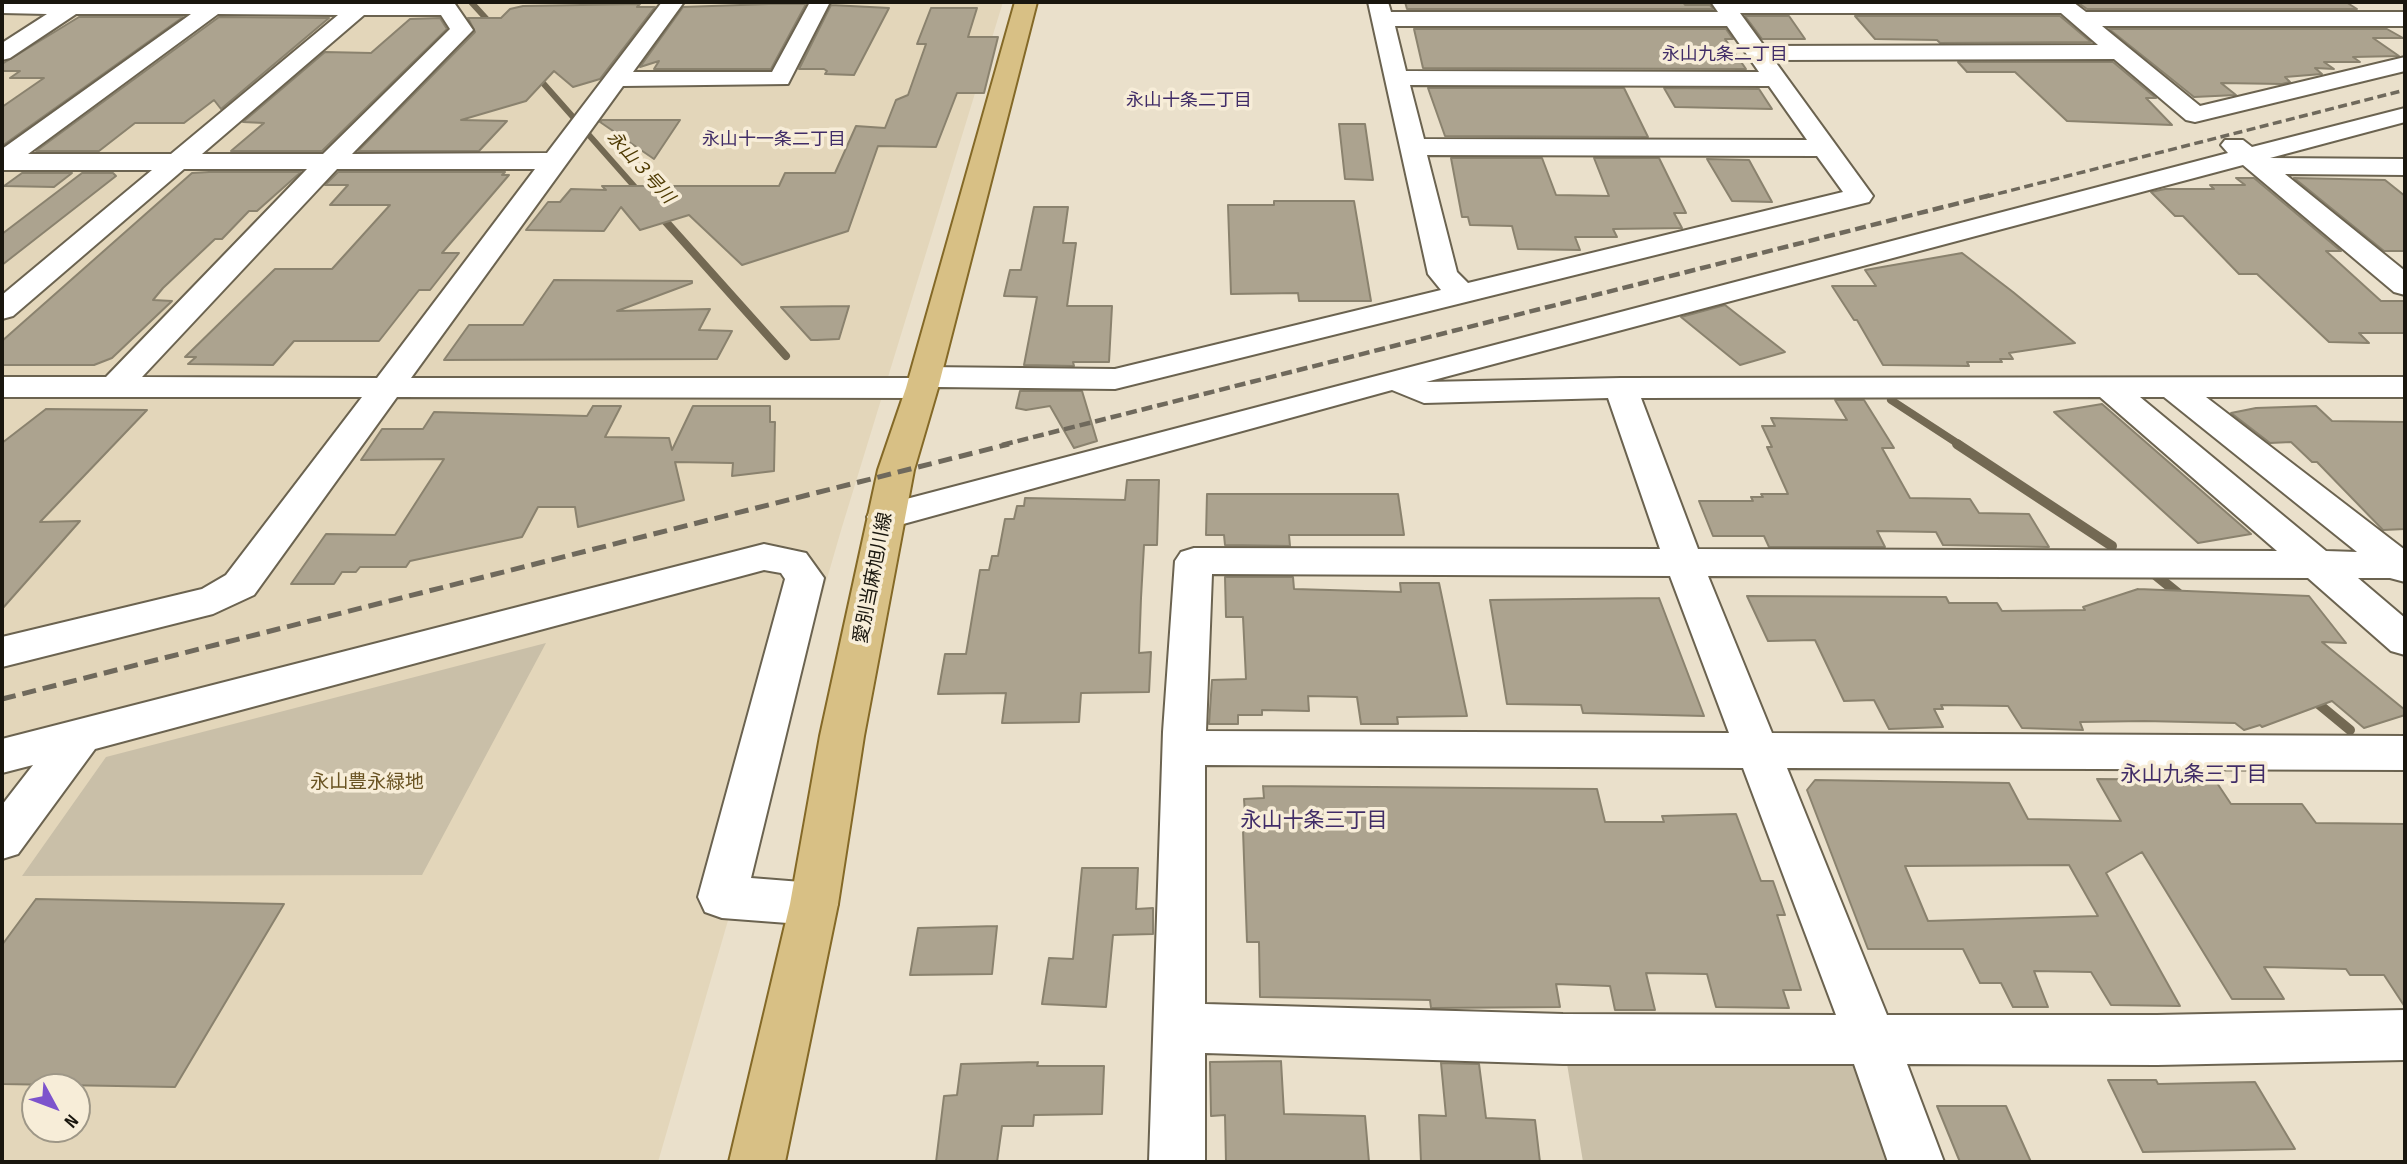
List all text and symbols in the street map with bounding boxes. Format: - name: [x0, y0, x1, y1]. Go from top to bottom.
- district label: 永山九条二丁目: [1662, 44, 1788, 66]
- district label: 永山十条二丁目: [1126, 90, 1252, 112]
- water label: 永山３号川: [602, 127, 678, 209]
- district label: 永山十一条二丁目: [702, 129, 846, 151]
- street label: 愛別当麻旭川線: [850, 511, 898, 645]
- district label: 永山九条三丁目: [2121, 763, 2267, 789]
- park label: 永山豊永緑地: [310, 772, 424, 794]
- district label: 永山十条三丁目: [1241, 809, 1387, 835]
- north arrow: [21, 1073, 91, 1143]
- text: N: [59, 1109, 83, 1132]

